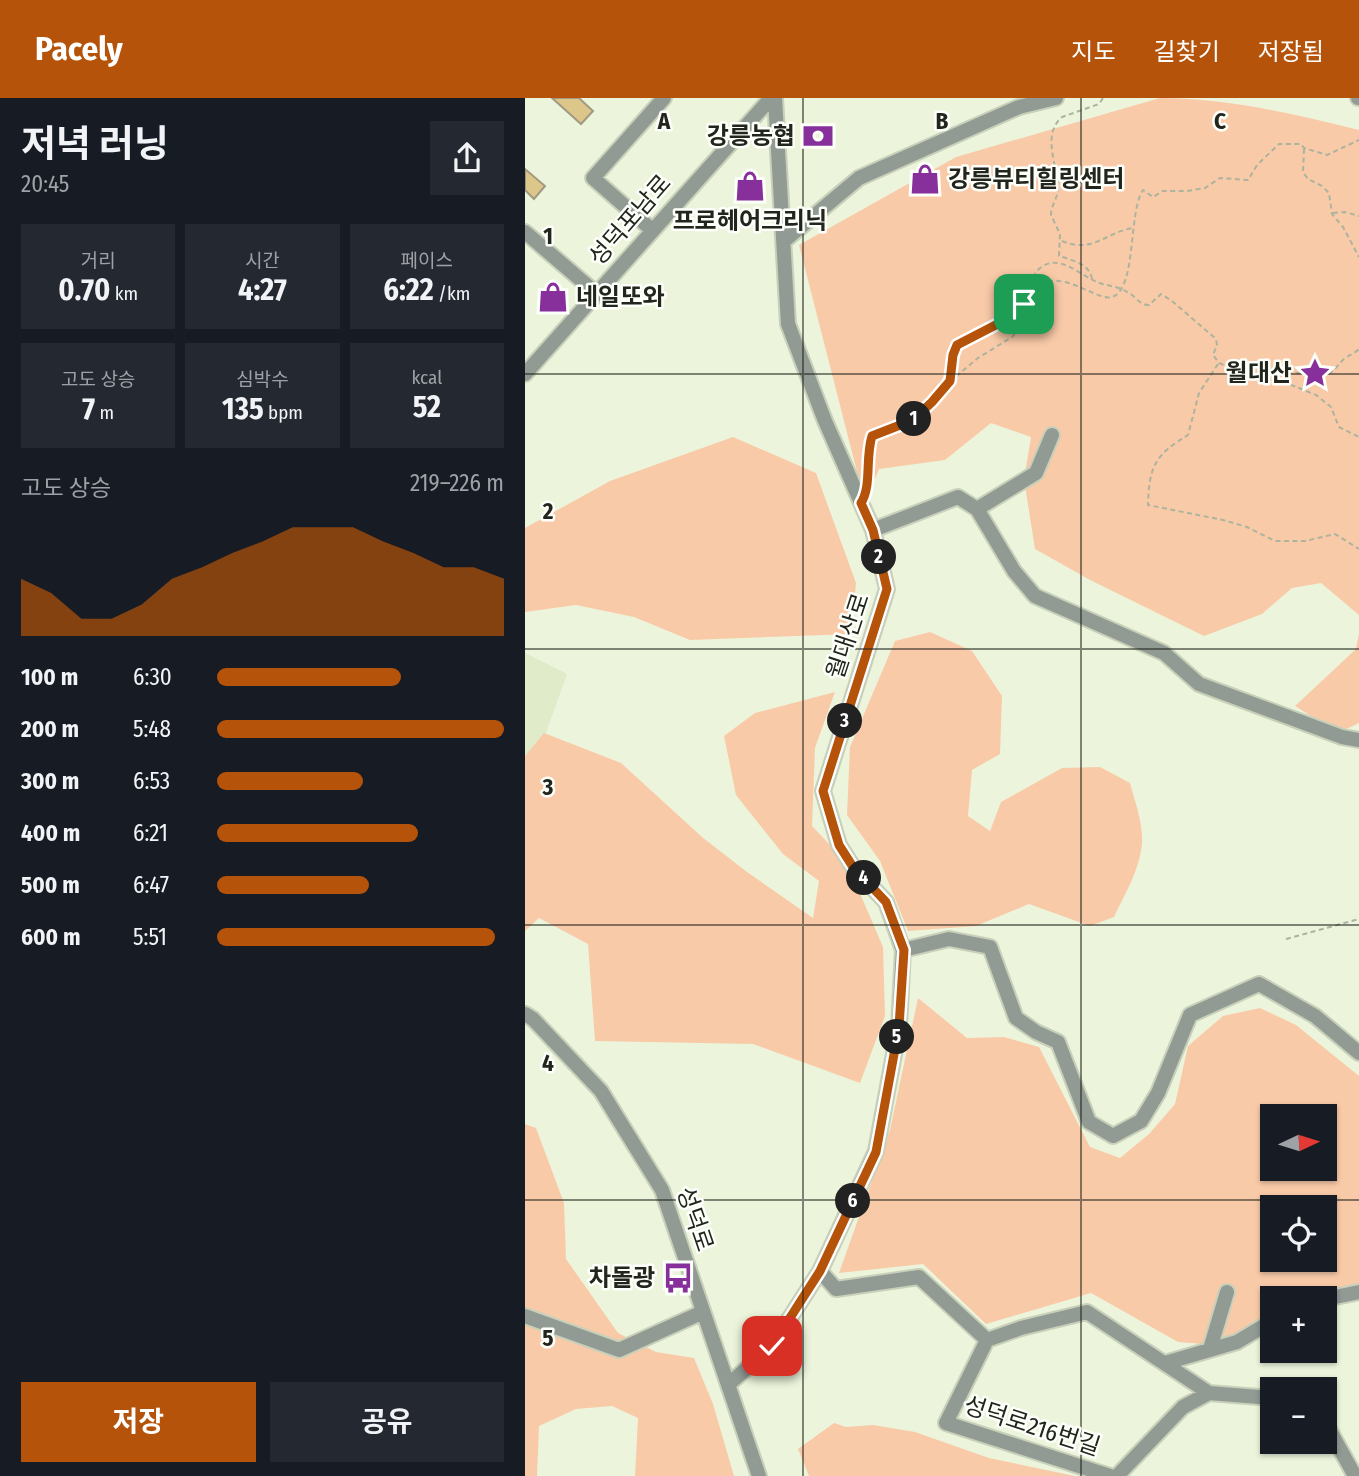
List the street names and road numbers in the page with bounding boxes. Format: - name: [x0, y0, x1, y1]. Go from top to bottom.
- street label: 성덕포남로: [583, 169, 677, 271]
- street label: 월대산로: [821, 590, 875, 682]
- street label: 성덕로: [671, 1183, 719, 1255]
- street label: 성덕로216번길: [960, 1391, 1104, 1461]

